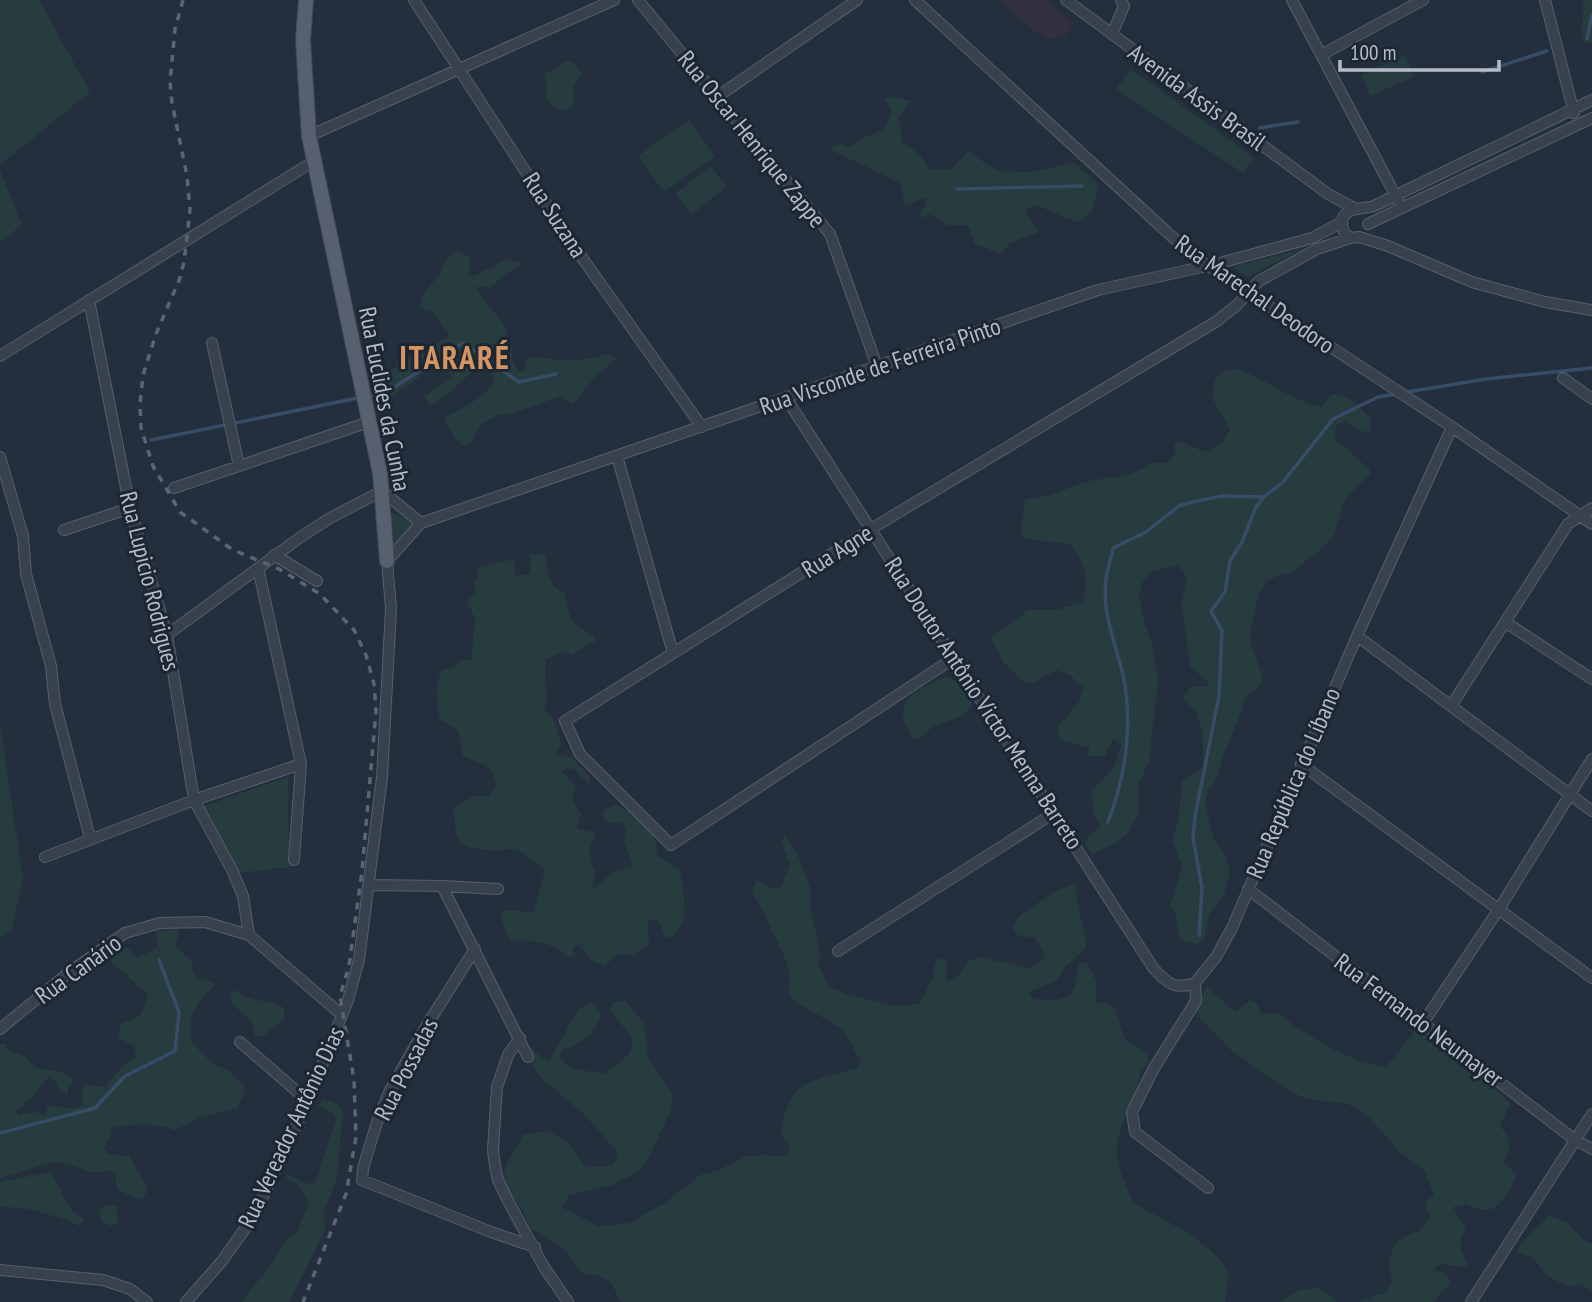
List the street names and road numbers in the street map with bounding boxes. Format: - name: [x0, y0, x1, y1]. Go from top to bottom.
- street label: Avenida Assis Brasil: [1122, 37, 1272, 158]
- street label: Rua Oscar Henrique Zappe: [671, 44, 833, 234]
- street label: Rua Suzana: [516, 166, 594, 264]
- street label: Rua Marechal Deodoro: [1169, 228, 1341, 360]
- street label: Rua Euclides da Cunha: [352, 304, 418, 494]
- street label: Rua Visconde de Ferreira Pinto: [755, 310, 1005, 422]
- street label: Rua Lupicio Rodrigues: [113, 488, 187, 674]
- street label: Rua Agne: [796, 517, 878, 585]
- street label: Rua Doutor Antônio Victor Menna Barreto: [878, 551, 1090, 855]
- street label: Rua República do Líbano: [1239, 683, 1347, 883]
- street label: Rua Canário: [29, 927, 127, 1011]
- street label: Rua Fernando Neumayer: [1328, 946, 1510, 1094]
- street label: Rua Possadas: [367, 1012, 445, 1126]
- street label: Rua Vereador Antônio Dias: [231, 1021, 351, 1233]

